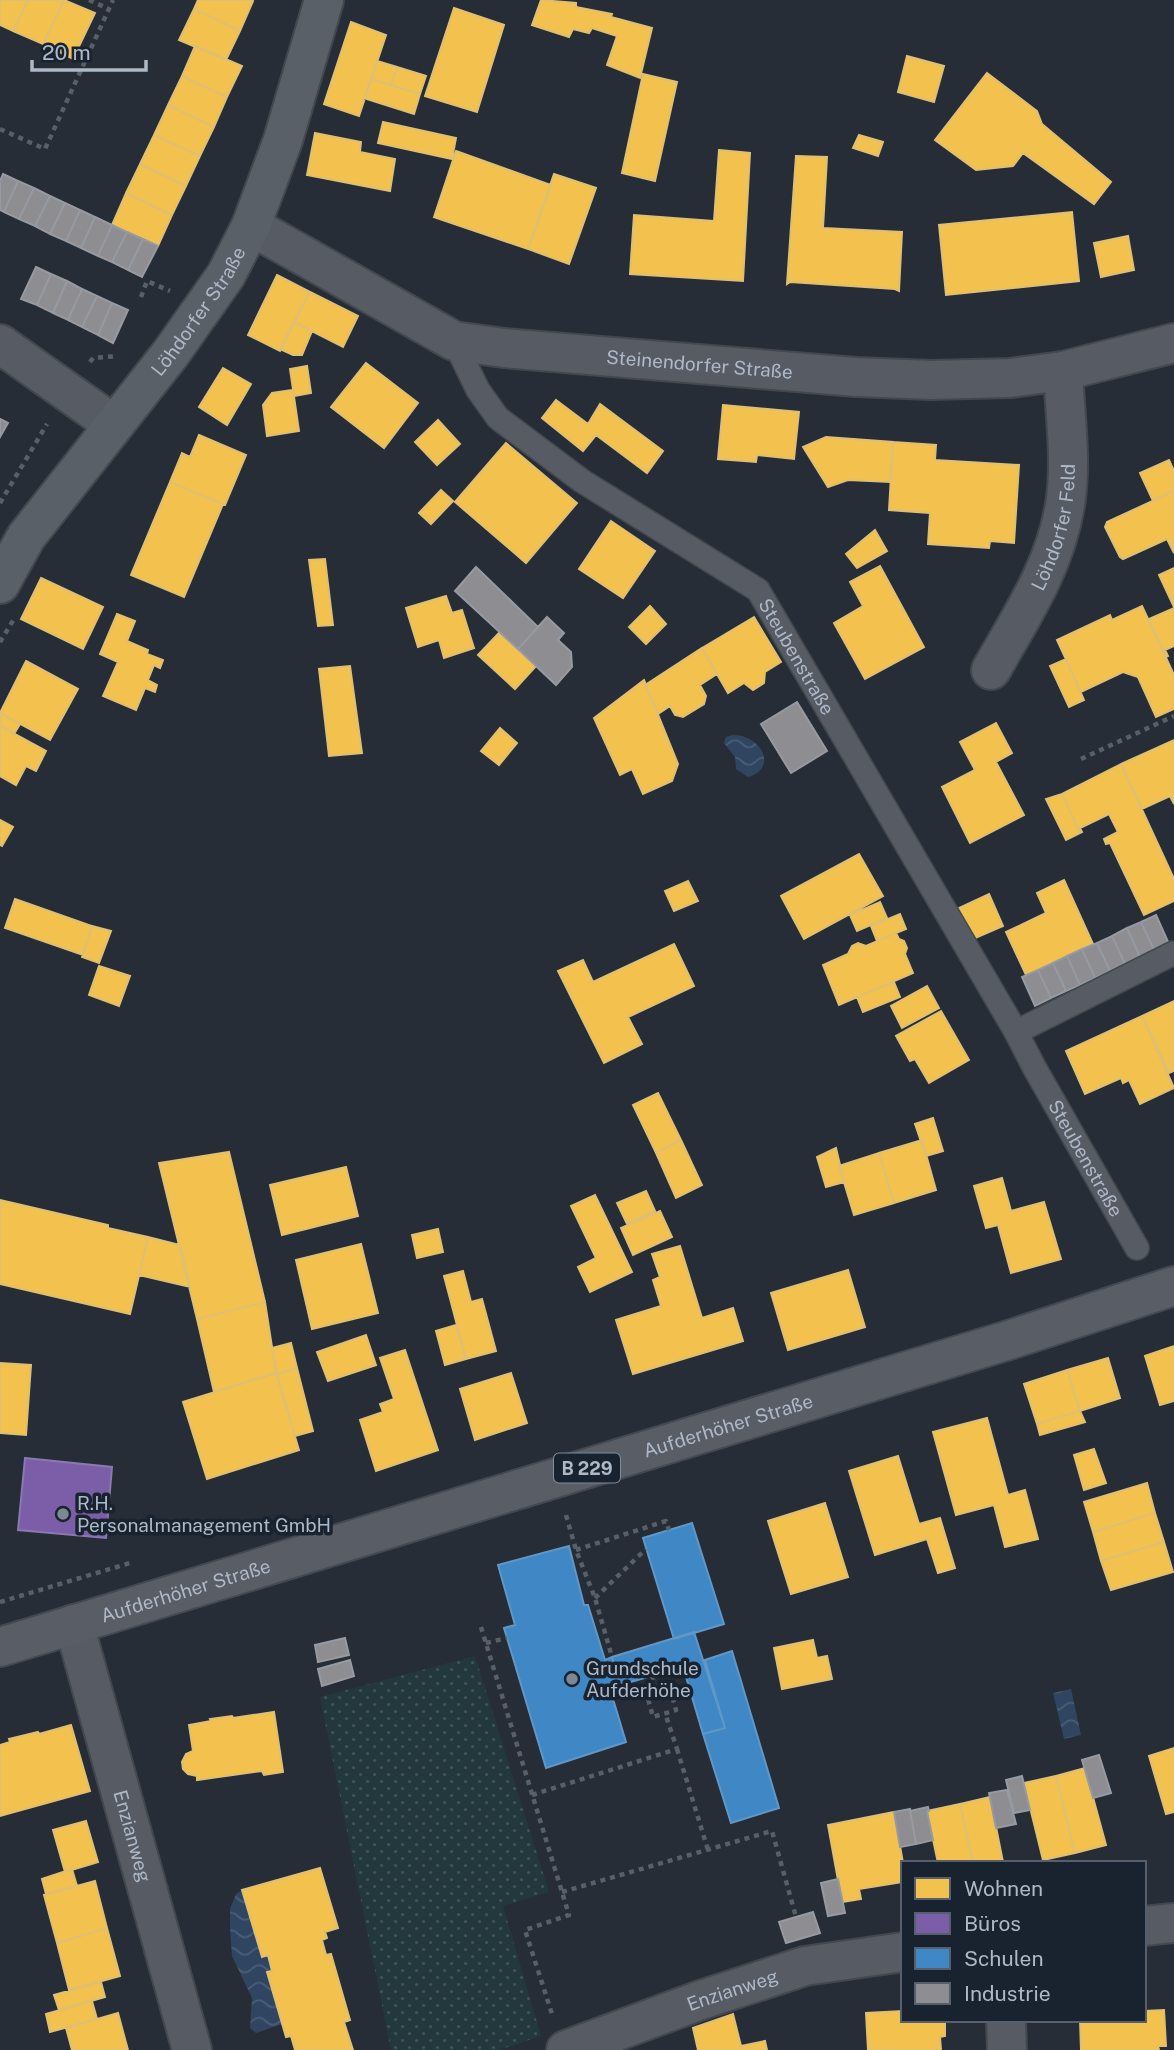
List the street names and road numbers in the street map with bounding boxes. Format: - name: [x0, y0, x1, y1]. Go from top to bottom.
- street label: Löhdorfer Straße: [146, 243, 250, 380]
- street label: Steinendorfer Straße: [605, 345, 794, 383]
- street label: Löhdorfer Feld: [1026, 464, 1079, 594]
- street label: Steubenstraße: [754, 594, 839, 719]
- street label: Steubenstraße: [1044, 1096, 1128, 1220]
- street label: Aufderhöher Straße: [641, 1389, 816, 1462]
- road number: B 229: [554, 1454, 620, 1483]
- street label: Aufderhöher Straße: [98, 1554, 273, 1627]
- street label: Enzianweg: [109, 1787, 156, 1885]
- street label: Enzianweg: [684, 1965, 781, 2015]

